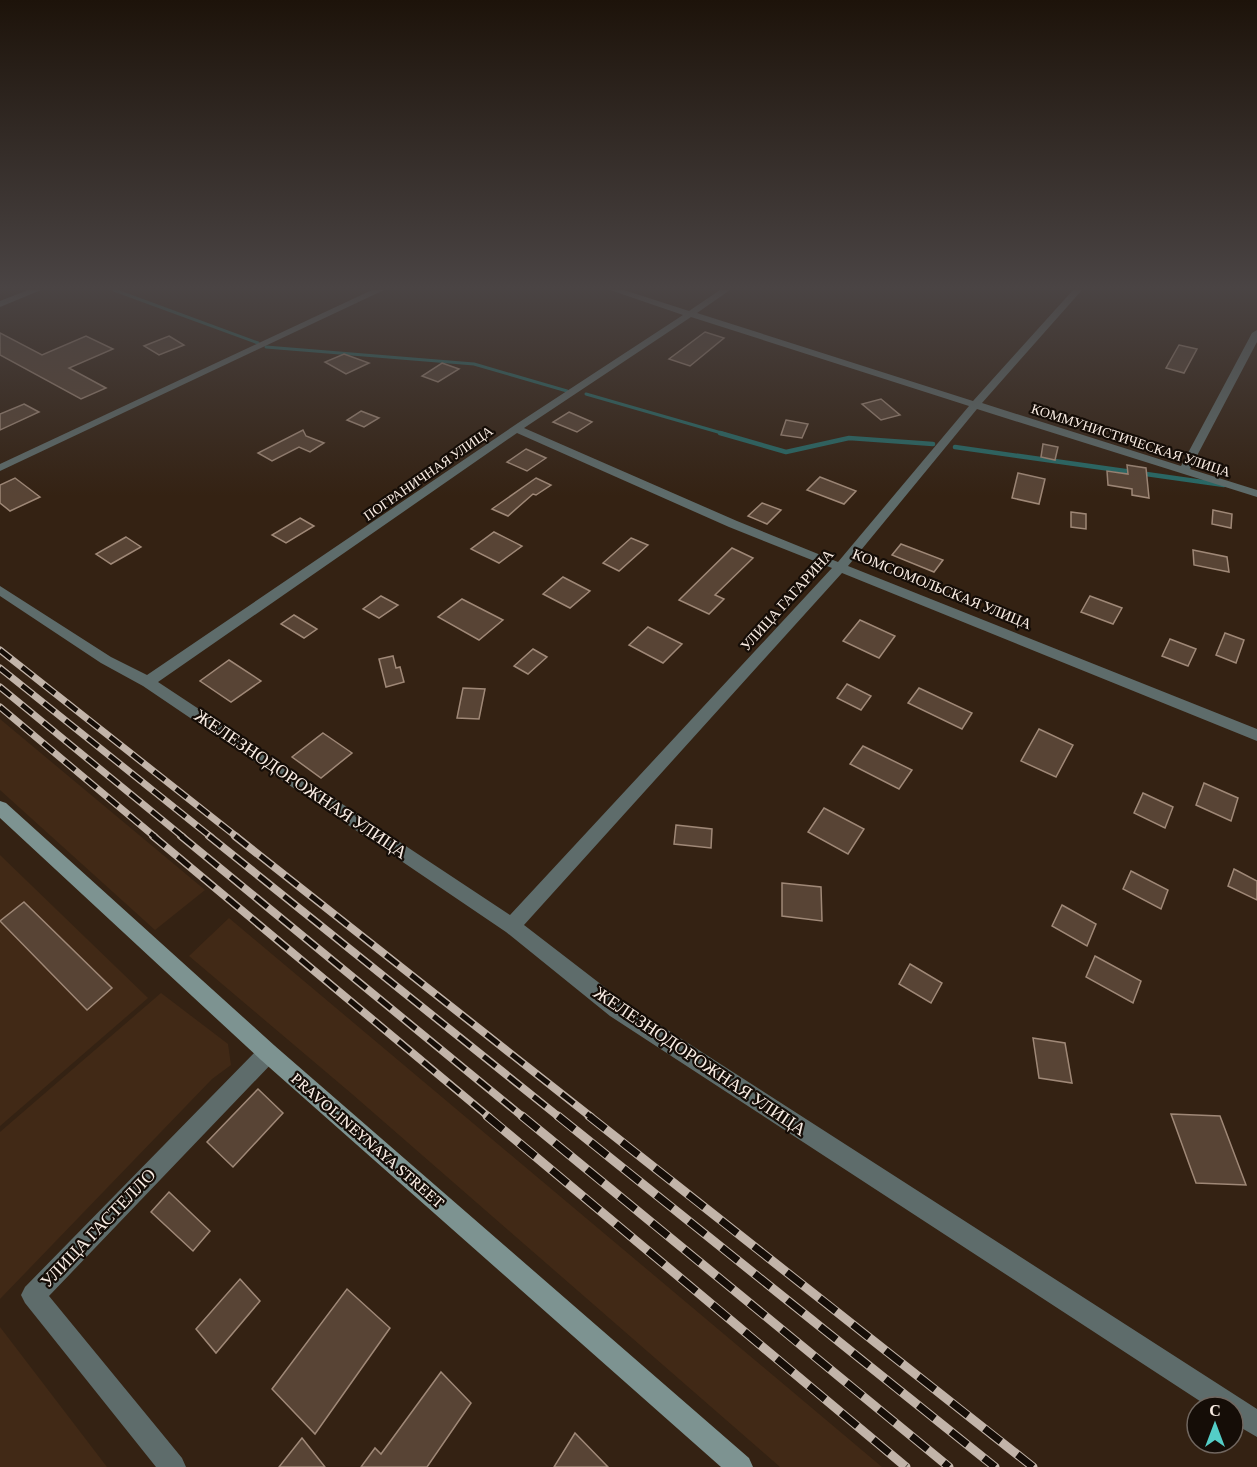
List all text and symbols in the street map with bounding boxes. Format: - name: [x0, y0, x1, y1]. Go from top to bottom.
- street label: КОММУНИСТИЧЕСКАЯ УЛИЦА: [1029, 400, 1234, 480]
- street label: ПОГРАНИЧНАЯ УЛИЦА: [360, 422, 496, 524]
- street label: УЛИЦА ГАГАРИНА: [737, 546, 837, 654]
- street label: КОМСОМОЛЬСКАЯ УЛИЦА: [850, 546, 1034, 632]
- street label: ЖЕЛЕЗНОДОРОЖНАЯ УЛИЦА: [191, 705, 411, 863]
- street label: ЖЕЛЕЗНОДОРОЖНАЯ УЛИЦА: [590, 982, 810, 1140]
- street label: PRAVOLINEYNAYA STREET: [287, 1068, 449, 1212]
- street label: УЛИЦА ГАСТЕЛЛО: [36, 1165, 160, 1291]
- north arrow: [1185, 1395, 1245, 1455]
- text: С: [1209, 1402, 1221, 1419]

